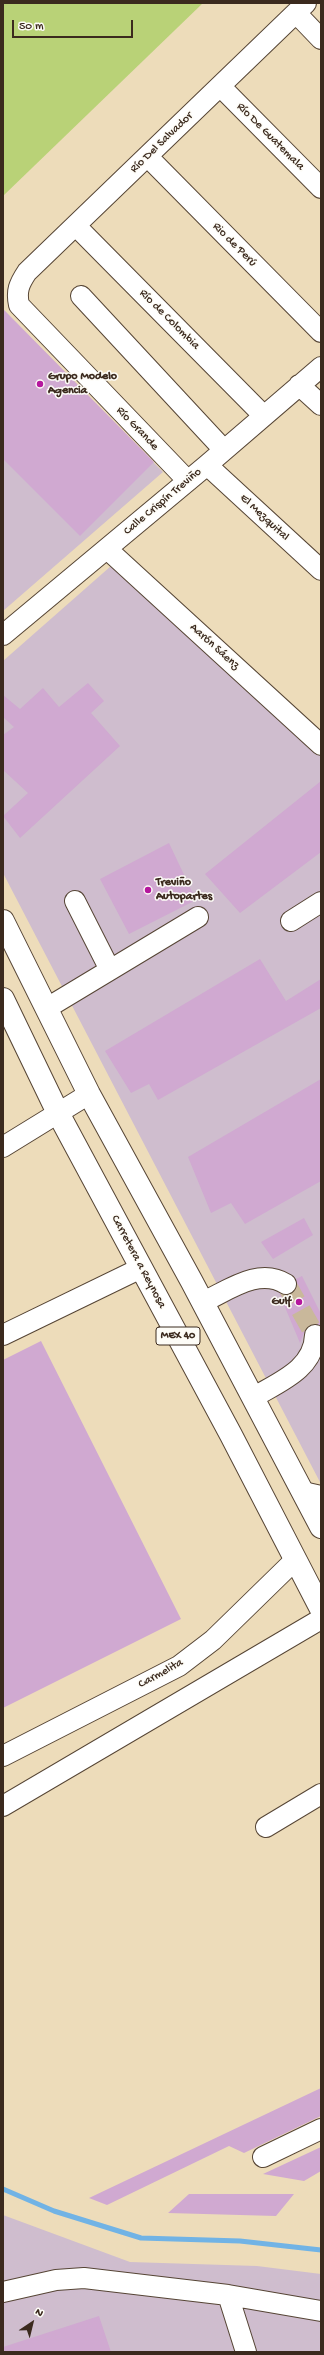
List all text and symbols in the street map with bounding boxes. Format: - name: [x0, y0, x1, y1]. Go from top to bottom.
- scale bar: [14, 12, 135, 38]
- text: 50 m: [19, 20, 44, 34]
- street label: Río De Guatemala: [233, 100, 307, 174]
- street label: Río Del Salvador: [128, 109, 196, 177]
- street label: Rio de Perú: [209, 220, 259, 270]
- street label: Río de Colombia: [136, 287, 202, 353]
- place label: Grupo Modelo Agencia: [48, 370, 117, 398]
- marker: Grupo Modelo Agencia: [35, 379, 45, 389]
- street label: Río Grande: [113, 404, 161, 454]
- street label: Calle Crispín Treviño: [121, 465, 205, 539]
- street label: El Mezquital: [236, 491, 292, 545]
- street label: Aarón Sáenz: [186, 621, 242, 673]
- place label: Treviño Autopartes: [156, 876, 212, 904]
- marker: Treviño Autopartes: [143, 885, 153, 895]
- street label: Carretera a Reynosa: [107, 1213, 169, 1311]
- place label: Gulf: [271, 1295, 291, 1309]
- marker: Gulf: [294, 1297, 304, 1307]
- road number: MEX 40: [156, 1327, 200, 1345]
- street label: Carmelita: [136, 1656, 186, 1692]
- north arrow: [12, 2303, 52, 2343]
- text: N: [32, 2306, 45, 2320]

